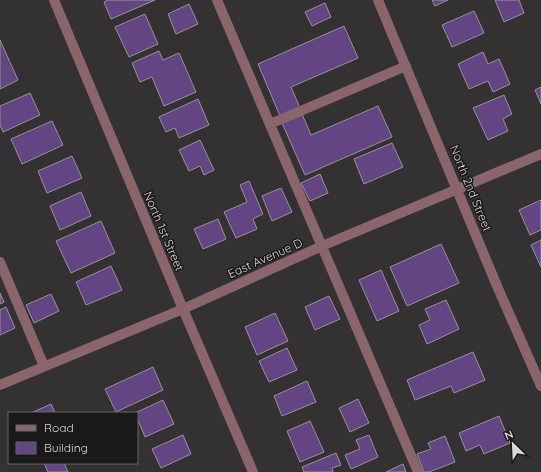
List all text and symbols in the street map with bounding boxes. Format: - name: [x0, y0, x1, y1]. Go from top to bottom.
- street label: North 2nd Street: [447, 143, 495, 233]
- street label: North 1st Street: [140, 189, 188, 273]
- street label: East Avenue D: [225, 235, 305, 281]
- legend: [8, 412, 138, 464]
- text: Road: [44, 420, 74, 435]
- north arrow: [493, 424, 533, 464]
- text: N: [502, 427, 515, 443]
- text: Building: [44, 440, 88, 455]

